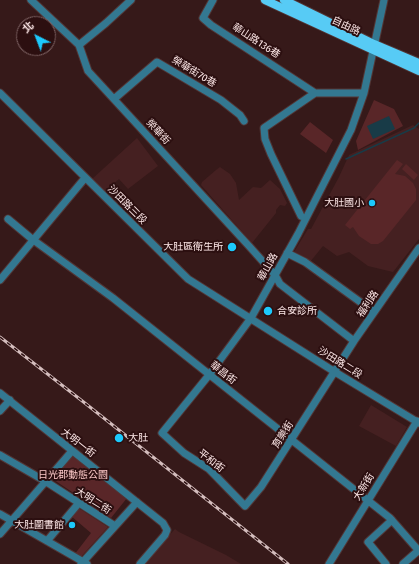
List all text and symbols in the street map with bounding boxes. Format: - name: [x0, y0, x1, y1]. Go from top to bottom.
- street label: 自由路: [330, 14, 362, 38]
- north arrow: [16, 16, 56, 56]
- text: 北: [20, 19, 37, 36]
- street label: 華山路136巷: [230, 21, 282, 61]
- street label: 榮華街70巷: [170, 54, 218, 90]
- street label: 榮華街: [143, 117, 173, 147]
- street label: 沙田路三段: [105, 183, 149, 227]
- place label: 大肚國小: [324, 197, 364, 209]
- marker: 大肚國小: [367, 198, 377, 208]
- place label: 大肚區衛生所: [163, 241, 223, 253]
- marker: 大肚區衛生所: [226, 241, 238, 253]
- street label: 華山路: [255, 251, 281, 283]
- street label: 福利路: [355, 288, 381, 320]
- marker: 合安診所: [262, 305, 274, 317]
- place label: 合安診所: [277, 305, 317, 317]
- street label: 沙田路二段: [316, 345, 364, 381]
- street label: 華昌街: [207, 359, 239, 387]
- street label: 育樂街: [270, 419, 296, 451]
- street label: 大明一街: [59, 426, 97, 460]
- marker: 大肚: [113, 432, 125, 444]
- place label: 大肚: [128, 432, 148, 444]
- street label: 平和街: [195, 447, 227, 475]
- park label: 日光郡動態公園: [38, 469, 108, 481]
- street label: 大新街: [351, 471, 377, 503]
- street label: 大明二街: [73, 485, 113, 517]
- place label: 大肚圖書館: [14, 519, 64, 531]
- marker: 大肚圖書館: [67, 520, 77, 530]

